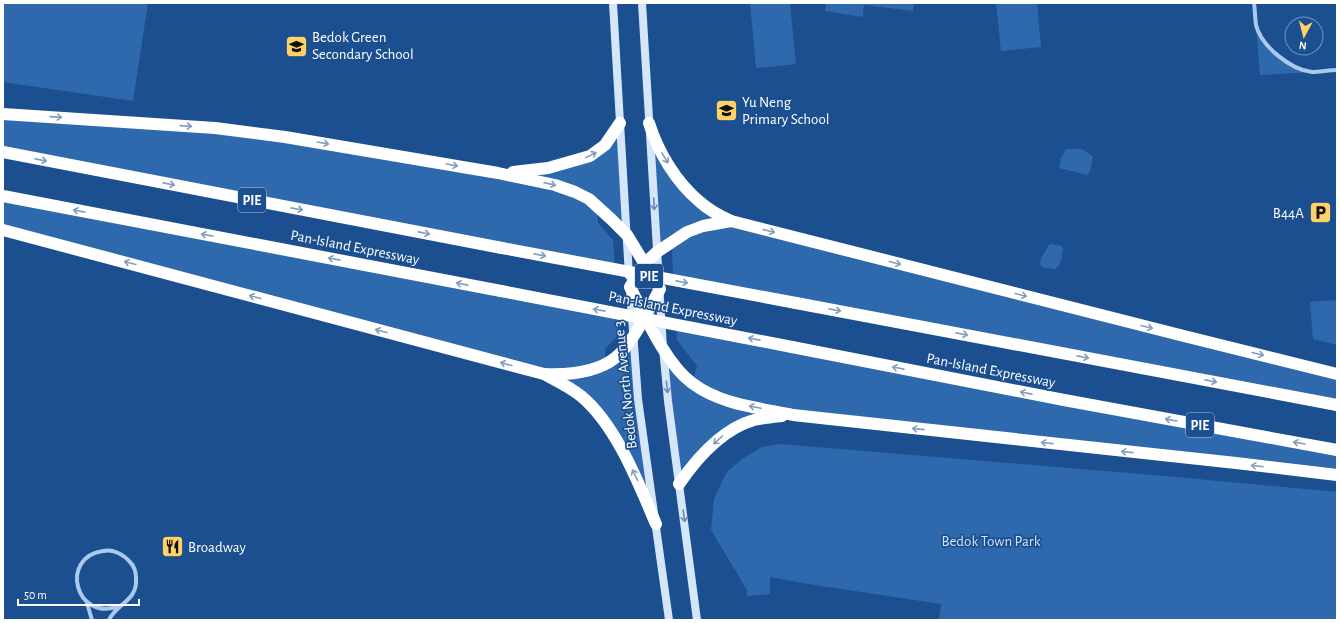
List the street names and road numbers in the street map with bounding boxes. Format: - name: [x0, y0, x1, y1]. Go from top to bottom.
- road number: PIE: [238, 188, 266, 212]
- street label: Pan-Island Expressway: [289, 228, 421, 267]
- road number: PIE: [635, 264, 663, 288]
- street label: Pan-Island Expressway: [607, 289, 739, 328]
- street label: Bedok North Avenue 3: [611, 320, 640, 450]
- street label: Pan-Island Expressway: [925, 351, 1057, 390]
- road number: PIE: [1186, 413, 1214, 437]

